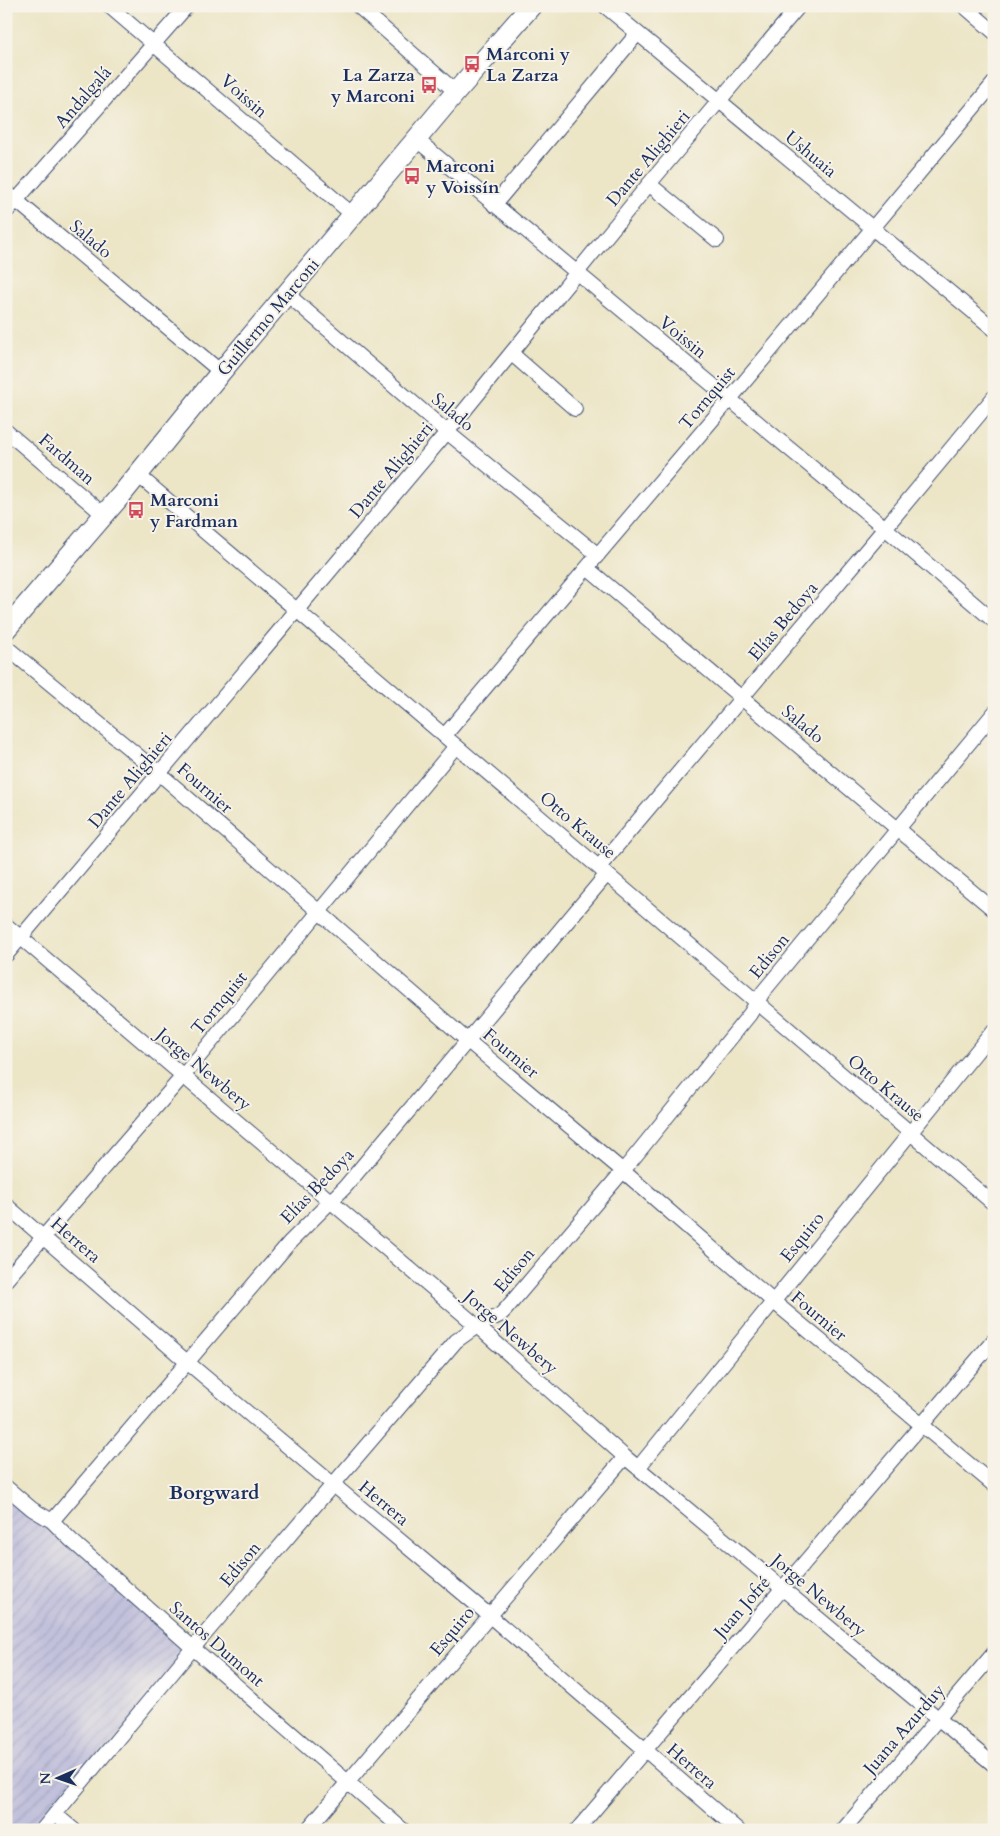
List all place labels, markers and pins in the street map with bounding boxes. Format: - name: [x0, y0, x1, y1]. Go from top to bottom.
- place label: Marconi y La Zarza: [486, 42, 571, 88]
- bus stop icon: Marconi y La Zarza: [462, 54, 482, 74]
- place label: La Zarza y Marconi: [330, 63, 415, 109]
- bus stop icon: La Zarza y Marconi: [419, 75, 439, 95]
- place label: Marconi y Voissín: [425, 154, 500, 200]
- bus stop icon: Marconi y Voissín: [402, 166, 422, 186]
- place label: Marconi y Fardman: [149, 488, 239, 534]
- bus stop icon: Marconi y Fardman: [126, 500, 146, 520]

